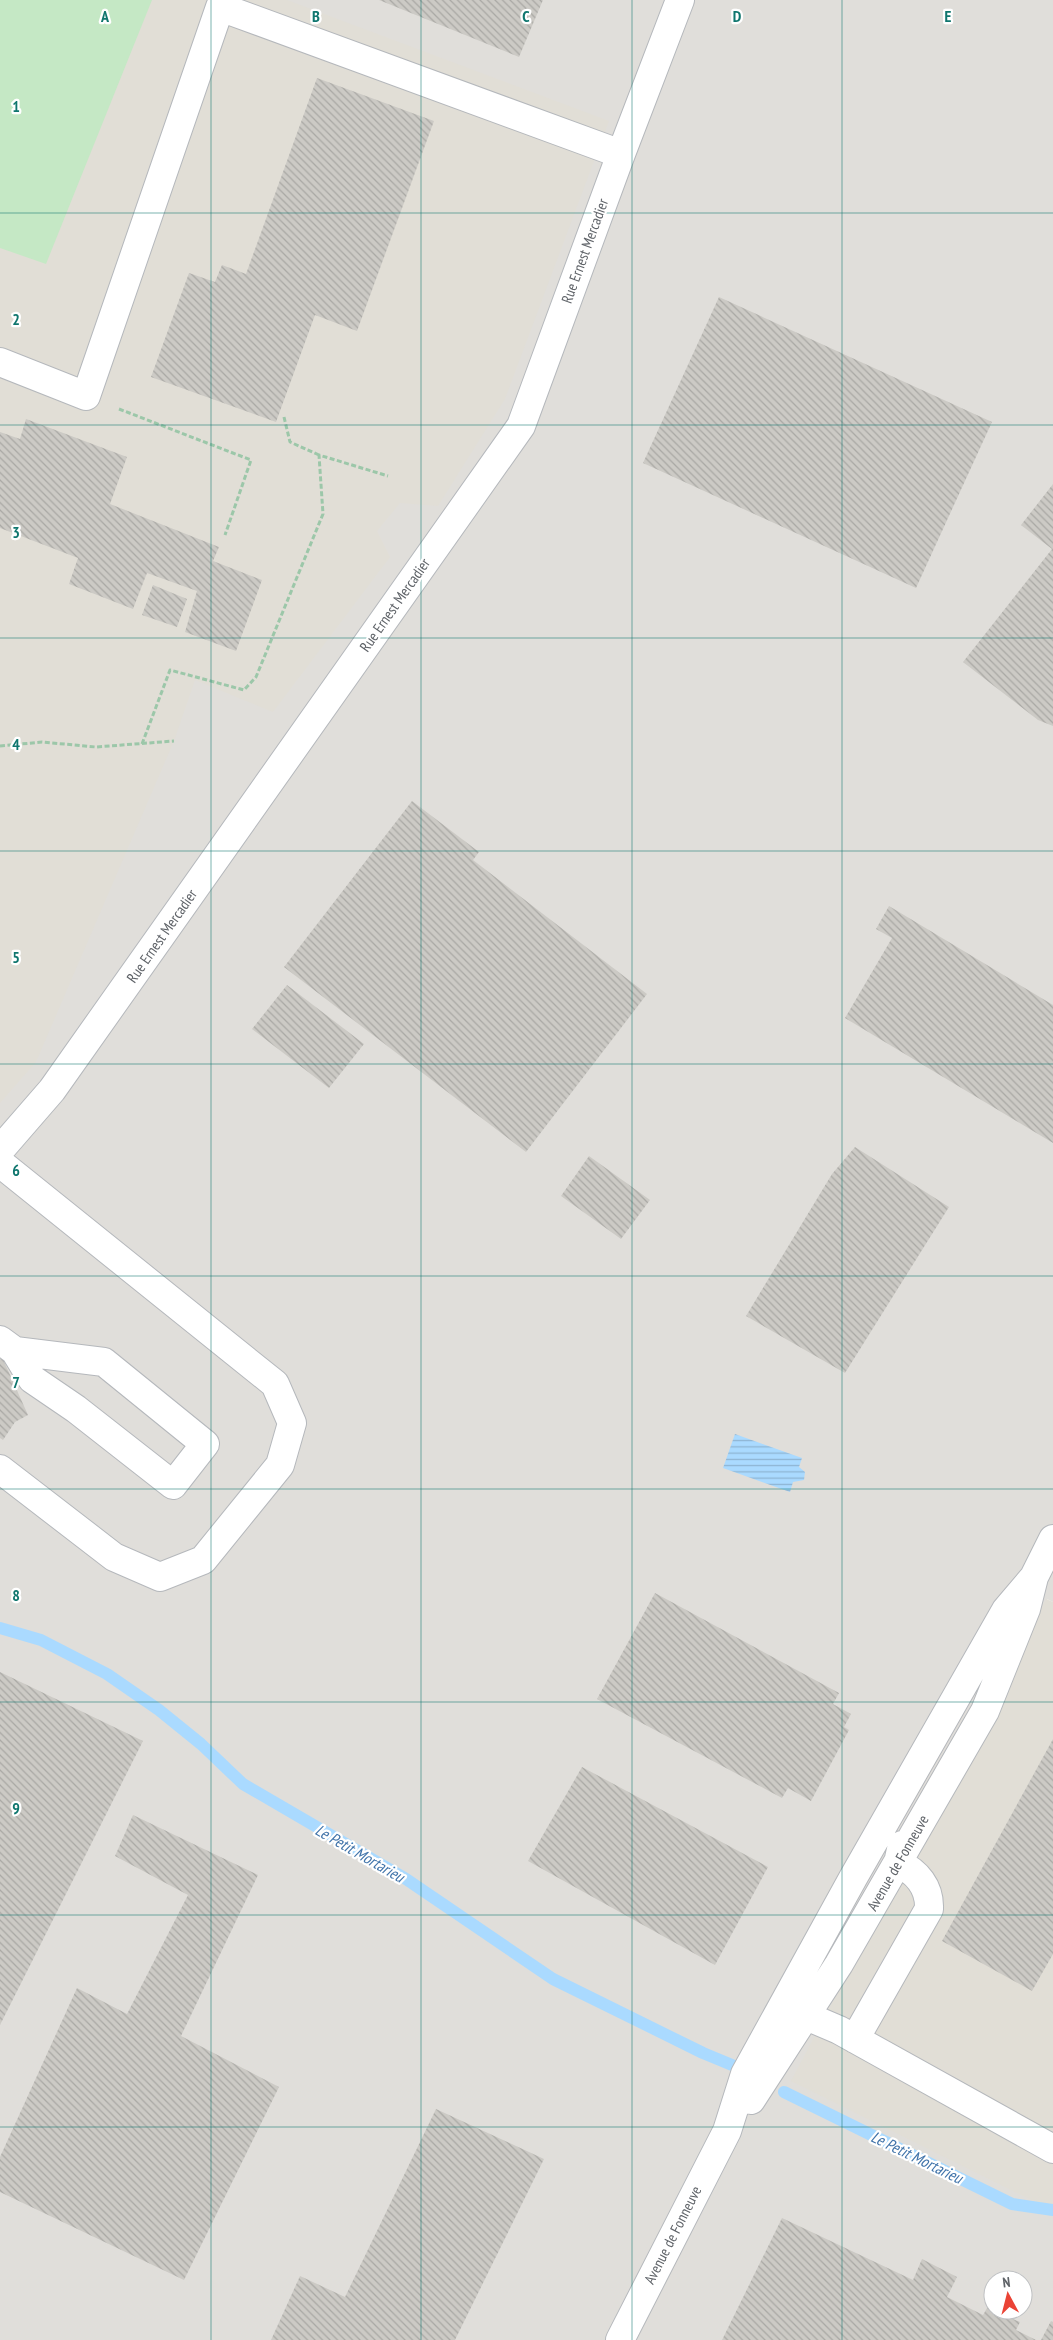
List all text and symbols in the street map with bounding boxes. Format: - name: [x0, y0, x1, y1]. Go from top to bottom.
- text: A: [100, 6, 110, 26]
- text: B: [312, 6, 320, 26]
- text: C: [522, 6, 530, 26]
- text: D: [733, 6, 742, 26]
- text: E: [945, 6, 952, 26]
- text: 1: [12, 96, 20, 116]
- street label: Rue Ernest Mercadier: [557, 195, 613, 306]
- text: 2: [12, 309, 20, 329]
- text: 3: [12, 522, 20, 542]
- street label: Rue Ernest Mercadier: [355, 553, 434, 655]
- text: 4: [12, 734, 20, 754]
- street label: Rue Ernest Mercadier: [122, 884, 201, 986]
- text: 5: [12, 947, 20, 967]
- text: 6: [12, 1160, 20, 1180]
- text: 7: [12, 1372, 20, 1392]
- text: 8: [12, 1585, 20, 1605]
- text: 9: [12, 1798, 20, 1818]
- street label: Avenue de Fonneuve: [862, 1811, 933, 1914]
- water label: Le Petit Mortarieu: [312, 1820, 409, 1887]
- water label: Le Petit Mortarieu: [868, 2126, 967, 2188]
- street label: Avenue de Fonneuve: [640, 2183, 705, 2287]
- north arrow: [983, 2270, 1033, 2320]
- text: N: [1002, 2273, 1011, 2291]

